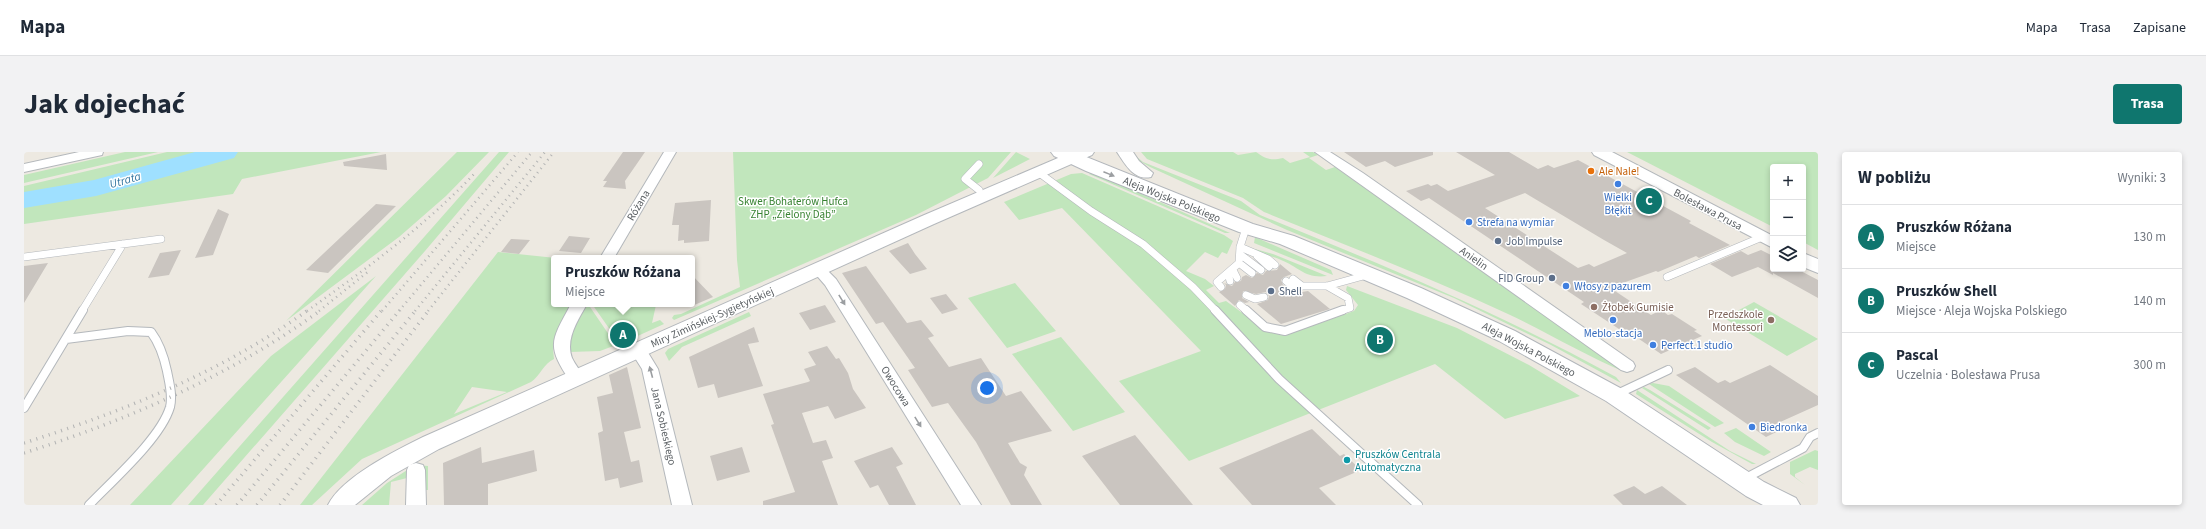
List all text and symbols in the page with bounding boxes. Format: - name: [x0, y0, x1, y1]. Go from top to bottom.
- text: Mapa: [20, 14, 65, 41]
- text: Mapa: [2026, 18, 2058, 38]
- text: Trasa: [2080, 18, 2111, 38]
- text: Zapisane: [2133, 18, 2186, 38]
- text: Jak dojechać: [24, 84, 185, 124]
- button: Trasa: [2113, 84, 2182, 124]
- place label: Ale Nale!: [1599, 164, 1640, 179]
- map controls: [1770, 164, 1806, 272]
- button: +: [1770, 164, 1806, 200]
- marker: Ale Nale!: [1586, 166, 1596, 176]
- text: W pobliżu: [1858, 166, 1931, 190]
- water label: Utrata: [107, 168, 143, 193]
- text: Wyniki: 3: [2117, 169, 2166, 187]
- one-way arrow: [1103, 171, 1115, 177]
- street label: Aleja Wojska Polskiego: [1121, 173, 1223, 226]
- marker: Wielki Błękit: [1613, 179, 1623, 189]
- street label: Bolesława Prusa: [1671, 185, 1745, 234]
- pin: C: [1636, 186, 1662, 216]
- street label: Różana: [623, 187, 654, 224]
- place label: Wielki Błękit: [1604, 190, 1632, 218]
- park label: Skwer Bohaterów Hufca ZHP „Zielony Dąb”: [738, 194, 848, 222]
- button: −: [1770, 200, 1806, 236]
- place label: Strefa na wymiar: [1477, 215, 1554, 230]
- marker: Strefa na wymiar: [1464, 217, 1474, 227]
- text: Pruszków Różana: [1896, 217, 2012, 238]
- text: A: [1867, 228, 1875, 246]
- text: 130 m: [2133, 228, 2166, 246]
- place label: Job Impulse: [1506, 234, 1563, 249]
- marker: Job Impulse: [1493, 236, 1503, 246]
- button: layers: [1770, 236, 1806, 272]
- text: Miejsce: [1896, 238, 1936, 256]
- street label: Anielin: [1456, 243, 1491, 274]
- popup: [551, 255, 695, 307]
- text: Pruszków Różana: [565, 262, 681, 283]
- place label: FID Group: [1498, 271, 1544, 286]
- marker: FID Group: [1547, 273, 1557, 283]
- place label: Włosy z pazurem: [1574, 279, 1651, 294]
- marker: Włosy z pazurem: [1561, 281, 1571, 291]
- text: Pruszków Shell: [1896, 281, 1997, 302]
- text: Miejsce: [565, 283, 605, 301]
- street label: Miry Zimińskiej-Sygietyńskiej: [648, 284, 776, 351]
- place label: Shell: [1279, 284, 1302, 299]
- marker: Shell: [1266, 286, 1276, 296]
- text: B: [1867, 292, 1875, 310]
- text: 140 m: [2133, 292, 2166, 310]
- one-way arrow: [838, 295, 846, 305]
- place label: Żłobek Gumisie: [1602, 300, 1674, 315]
- marker: Żłobek Gumisie: [1589, 302, 1599, 312]
- text: Miejsce · Aleja Wojska Polskiego: [1896, 302, 2067, 320]
- place label: Przedszkole Montessori: [1708, 307, 1764, 335]
- marker: Meblo-stacja: [1608, 315, 1618, 325]
- marker: Przedszkole Montessori: [1766, 315, 1776, 325]
- street label: Aleja Wojska Polskiego: [1479, 318, 1578, 380]
- pin: A: [610, 320, 636, 350]
- pin: B: [1367, 325, 1393, 355]
- place label: Meblo-stacja: [1584, 326, 1642, 341]
- place label: Perfect.1 studio: [1661, 338, 1733, 353]
- marker: Perfect.1 studio: [1648, 340, 1658, 350]
- text: Pascal: [1896, 345, 1938, 366]
- text: C: [1867, 356, 1875, 374]
- text: 300 m: [2133, 356, 2166, 374]
- street label: Owocowa: [877, 363, 914, 409]
- one-way arrow: [648, 365, 654, 377]
- text: Uczelnia · Bolesława Prusa: [1896, 366, 2040, 384]
- your location: [977, 378, 997, 398]
- street label: Jana Sobieskiego: [647, 385, 680, 467]
- one-way arrow: [915, 416, 922, 428]
- place label: Biedronka: [1760, 420, 1807, 435]
- marker: Biedronka: [1747, 422, 1757, 432]
- place label: Pruszków Centrala Automatyczna: [1355, 447, 1441, 475]
- marker: Pruszków Centrala Automatyczna: [1342, 455, 1352, 465]

